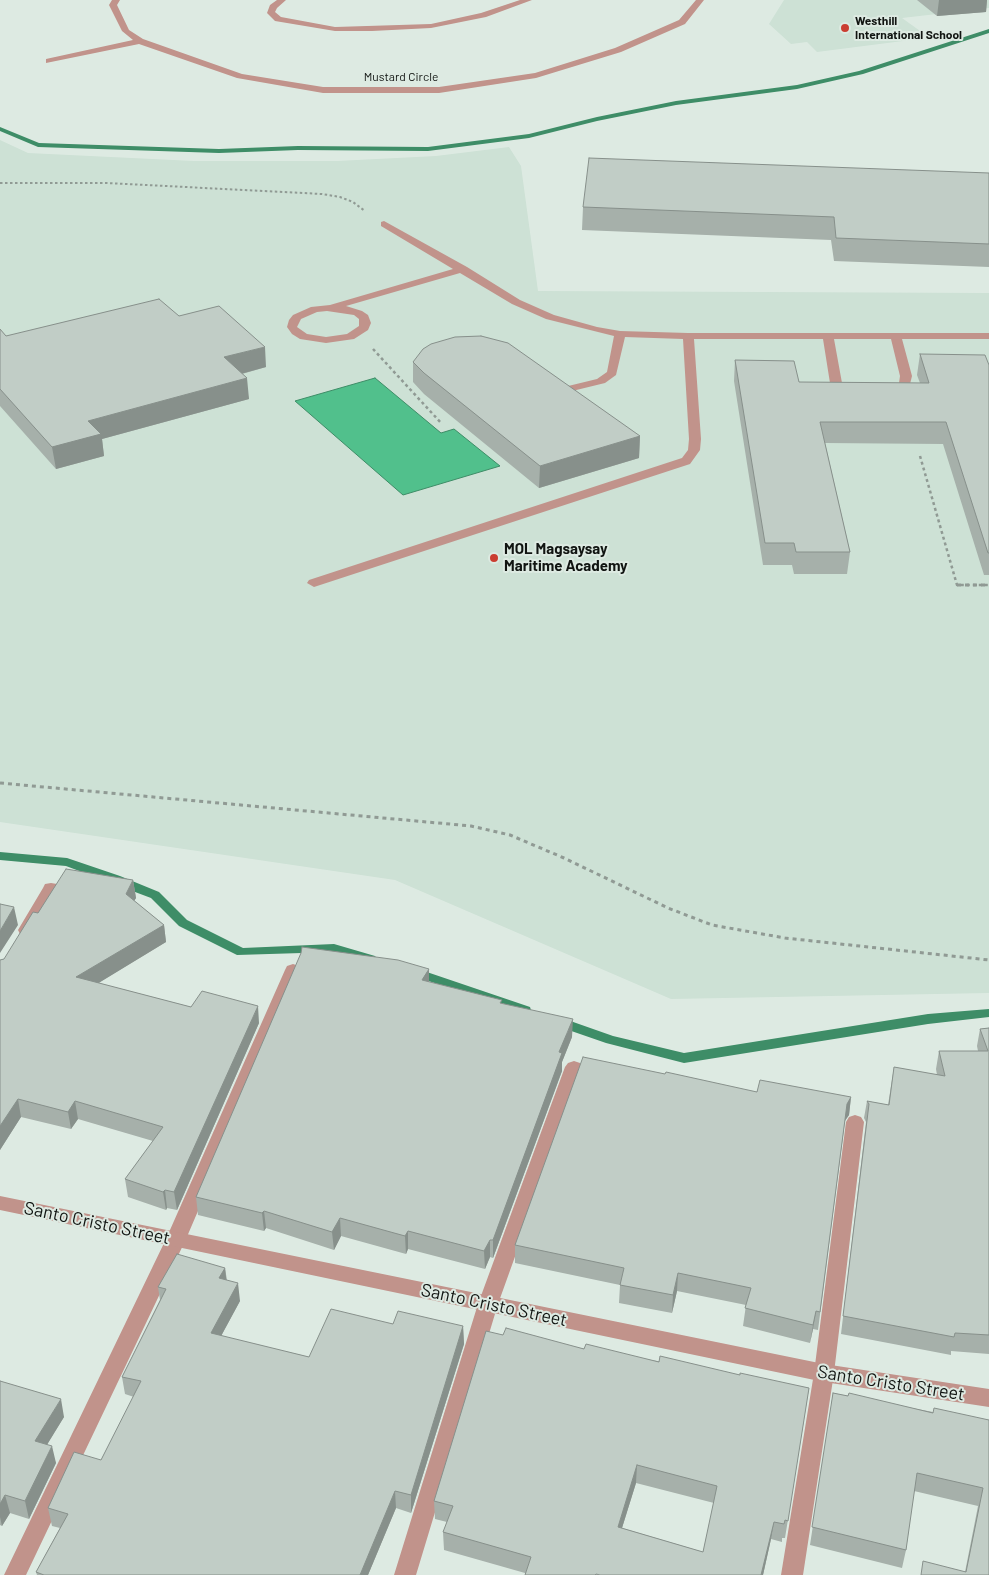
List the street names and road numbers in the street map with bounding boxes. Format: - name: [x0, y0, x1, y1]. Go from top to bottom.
- street label: Mustard Circle: [364, 70, 438, 84]
- street label: Santo Cristo Street: [22, 1197, 172, 1249]
- street label: Santo Cristo Street: [419, 1279, 569, 1331]
- street label: Santo Cristo Street: [816, 1361, 966, 1405]

